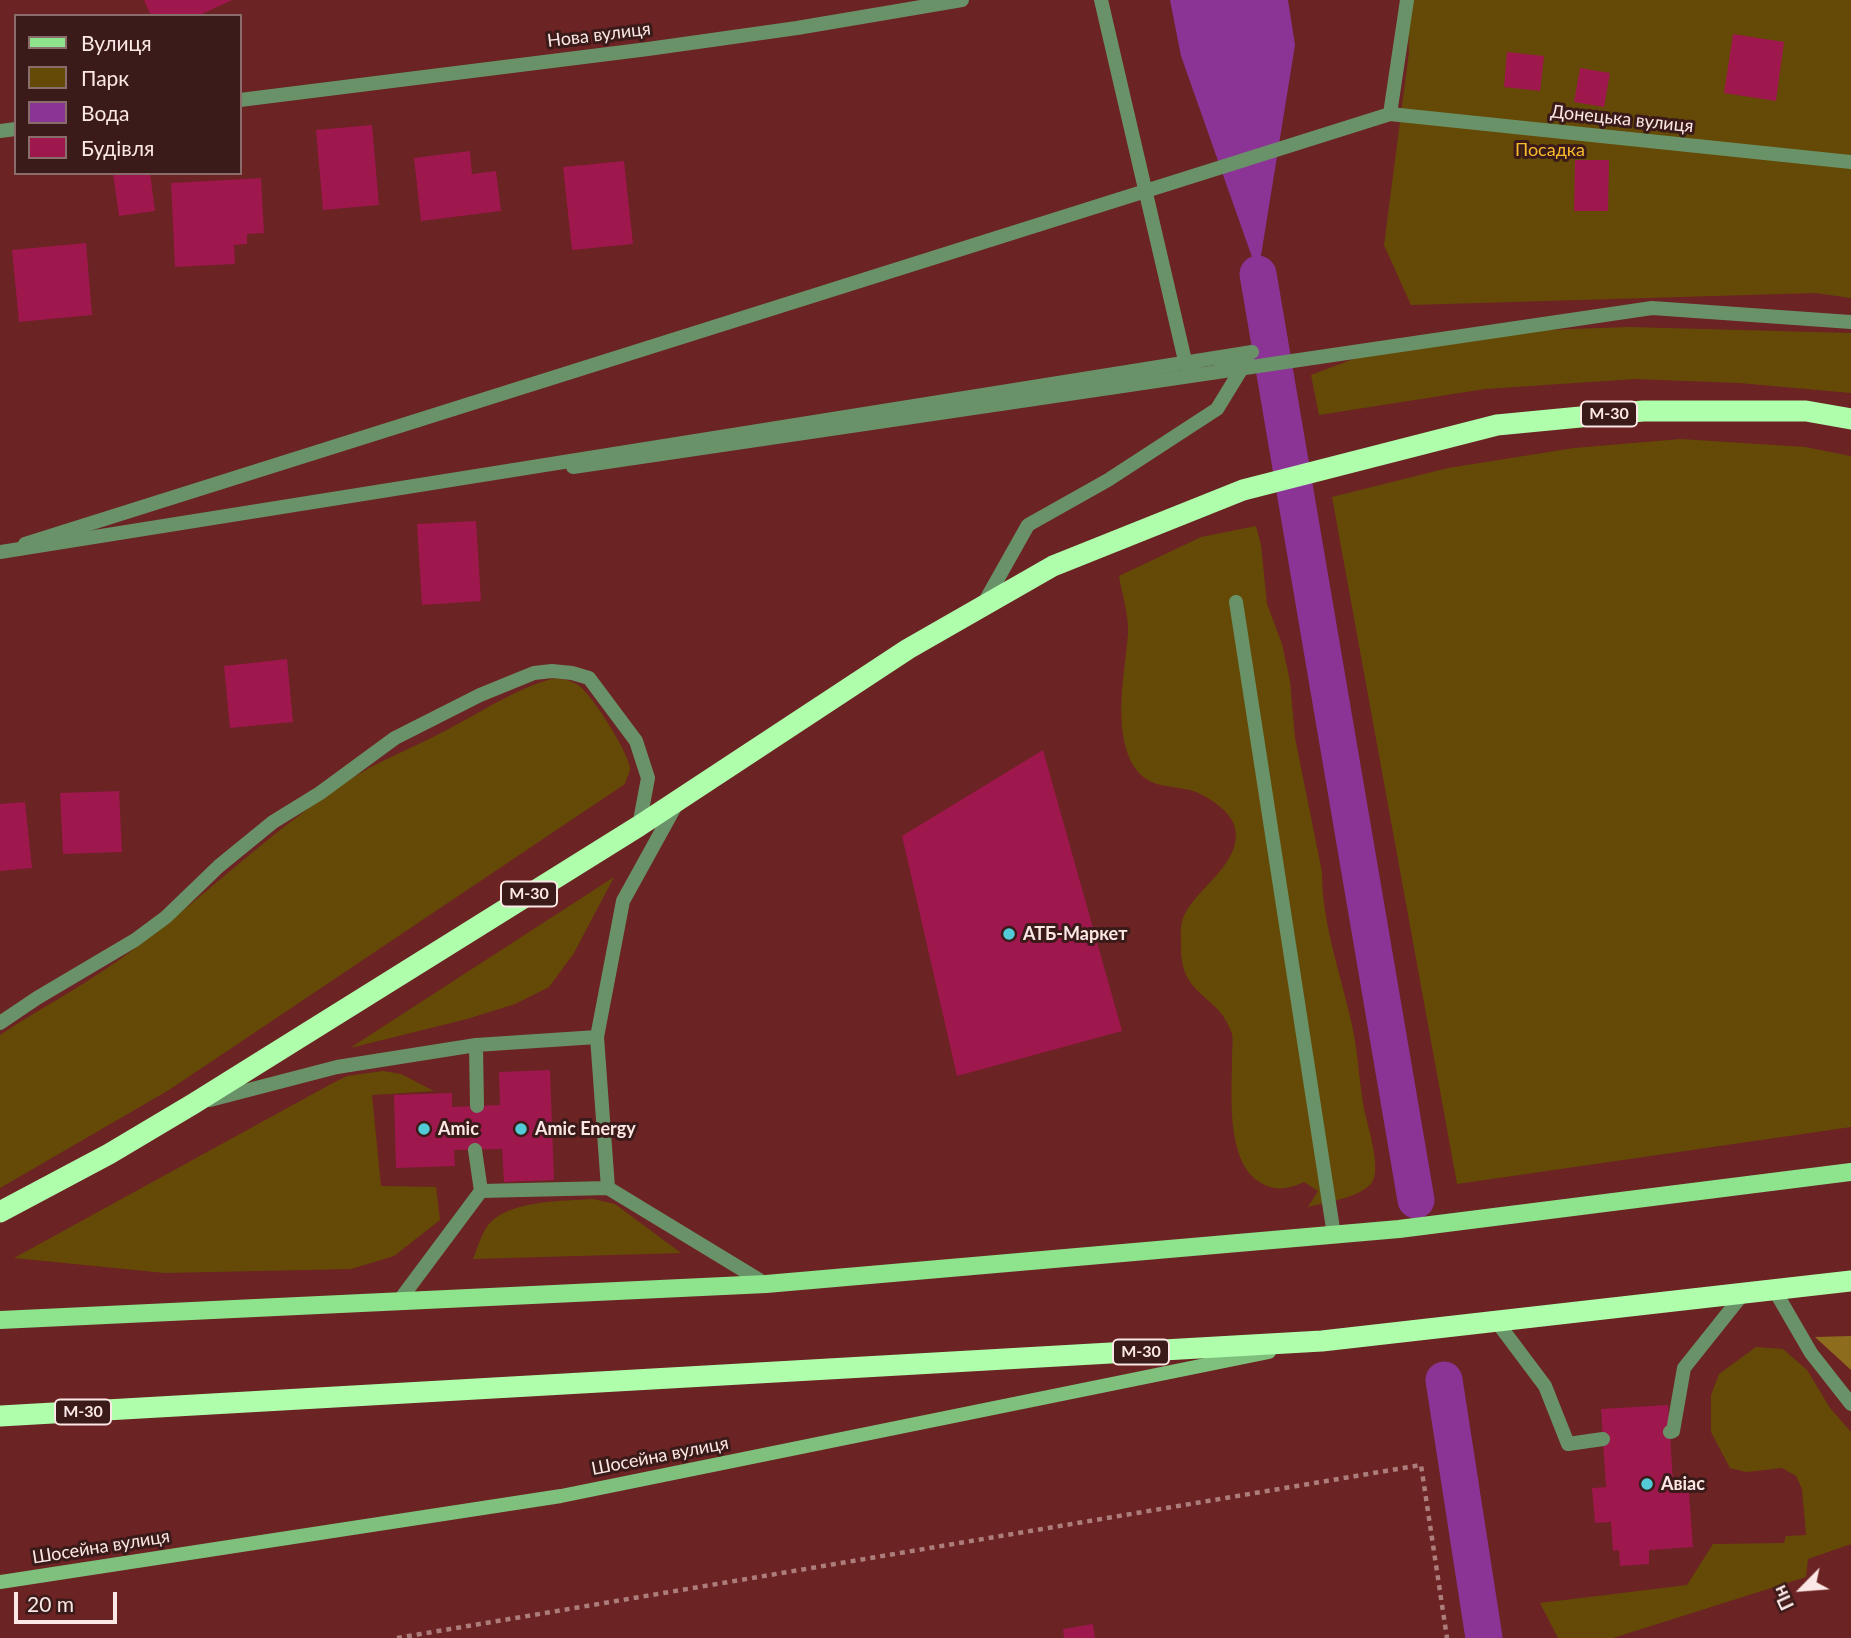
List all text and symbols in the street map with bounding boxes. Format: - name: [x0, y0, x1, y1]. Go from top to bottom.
- legend: [14, 14, 242, 175]
- street label: Нова вулиця: [546, 18, 652, 52]
- text: Вулиця: [81, 30, 152, 55]
- text: Парк: [81, 65, 129, 90]
- text: Вода: [81, 100, 129, 125]
- street label: Донецька вулиця: [1549, 101, 1695, 137]
- text: Будівля: [81, 135, 154, 160]
- park label: Посадка: [1515, 139, 1585, 161]
- road number: М-30: [1581, 402, 1637, 426]
- road number: М-30: [501, 881, 557, 906]
- place label: АТБ-Маркет: [1023, 923, 1127, 945]
- marker: АТБ-Маркет: [1001, 926, 1017, 942]
- place label: Amic: [438, 1118, 479, 1140]
- place label: Amic Energy: [535, 1118, 636, 1140]
- marker: Amic: [416, 1121, 432, 1137]
- marker: Amic Energy: [513, 1121, 529, 1137]
- road number: М-30: [1113, 1340, 1169, 1364]
- road number: М-30: [55, 1400, 111, 1424]
- street label: Шосейна вулиця: [590, 1432, 730, 1480]
- place label: Авіас: [1661, 1473, 1705, 1495]
- marker: Авіас: [1639, 1476, 1655, 1492]
- street label: Шосейна вулиця: [31, 1525, 171, 1569]
- north arrow: [1767, 1554, 1837, 1624]
- scale bar: [18, 1578, 121, 1622]
- text: Пн: [1767, 1582, 1798, 1614]
- text: 20 m: [27, 1591, 74, 1616]

